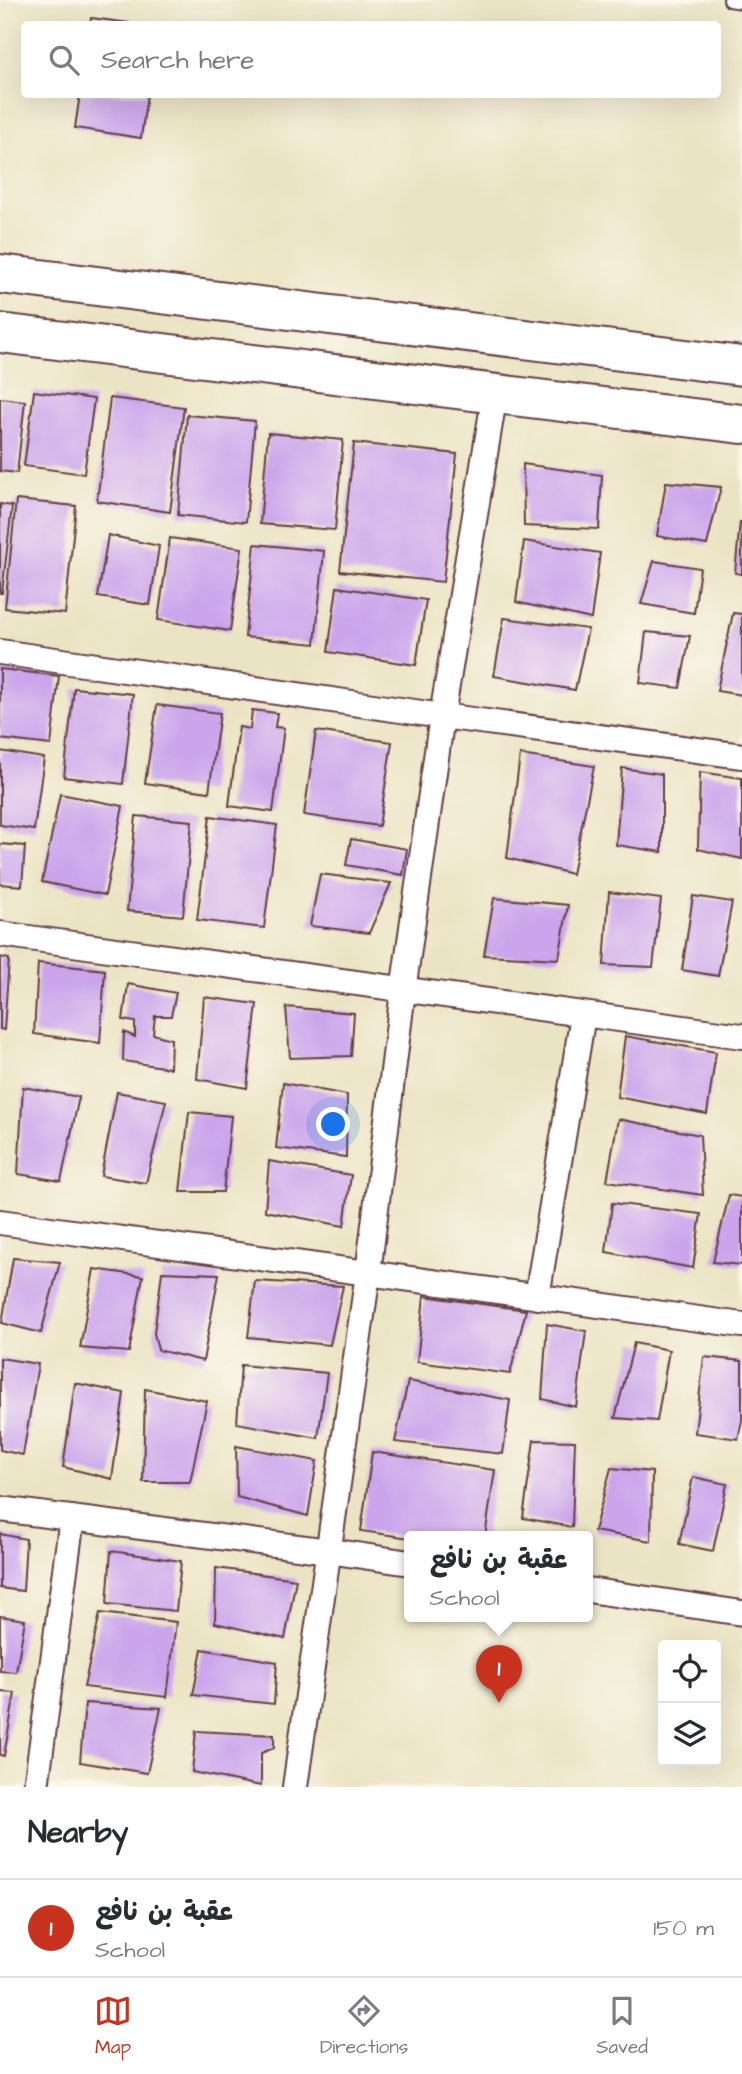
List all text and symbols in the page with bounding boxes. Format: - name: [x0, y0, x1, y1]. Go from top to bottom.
- search box: [21, 21, 721, 98]
- icon: search: [45, 41, 83, 79]
- text: Search here: [101, 42, 254, 78]
- your location: [316, 1107, 350, 1141]
- popup: [404, 1531, 593, 1622]
- text: عقبة بن نافع: [430, 1542, 567, 1578]
- text: School: [430, 1582, 500, 1614]
- map controls: [658, 1640, 721, 1766]
- button: locate: [658, 1640, 721, 1703]
- pin: 1: [476, 1645, 522, 1703]
- button: layers: [658, 1703, 721, 1766]
- text: Nearby: [28, 1812, 128, 1854]
- text: عقبة بن نافع: [95, 1894, 233, 1930]
- text: 1: [50, 1912, 52, 1944]
- text: 150 m: [653, 1912, 714, 1944]
- text: School: [95, 1934, 165, 1966]
- tab: Map: [94, 1992, 132, 2061]
- tab: Directions: [320, 1992, 408, 2061]
- tab: Saved: [596, 1992, 648, 2061]

